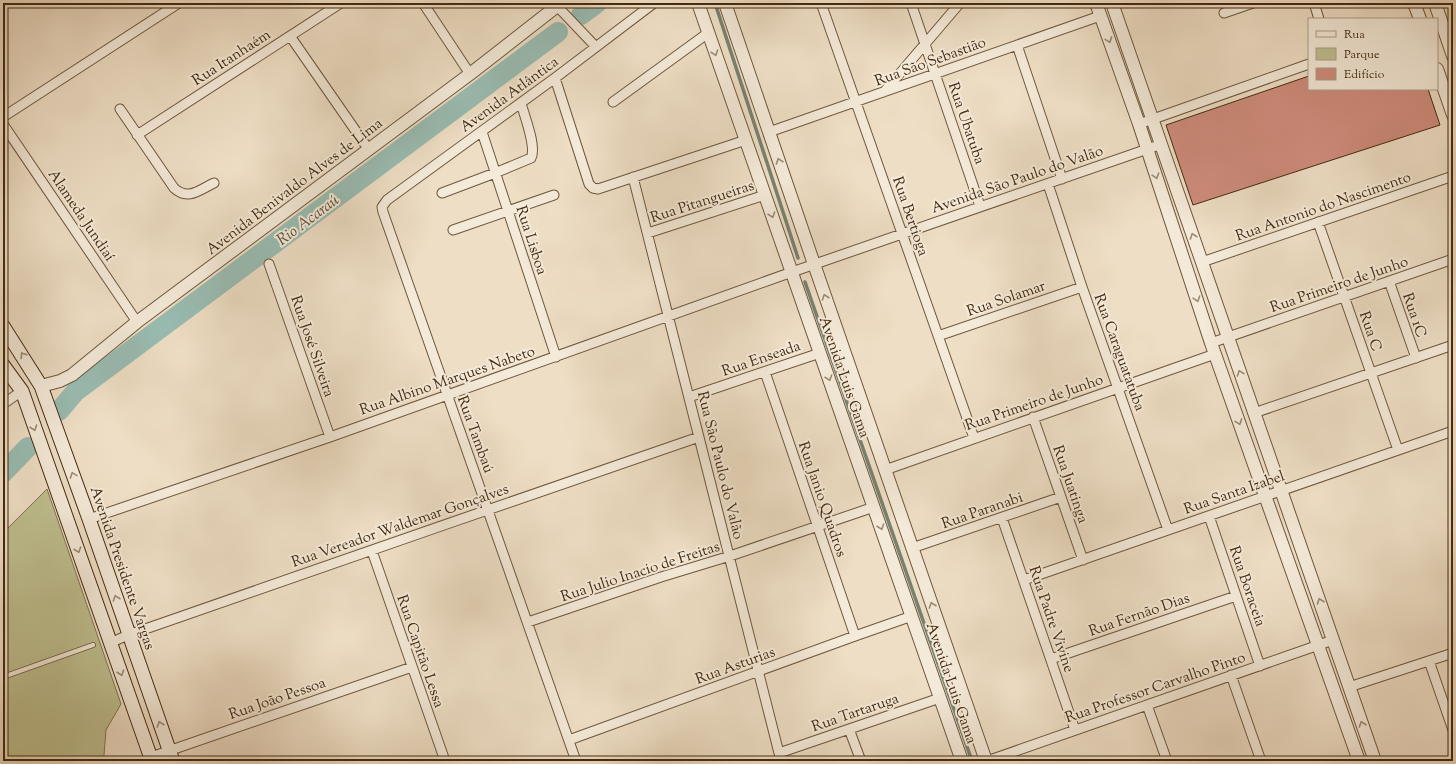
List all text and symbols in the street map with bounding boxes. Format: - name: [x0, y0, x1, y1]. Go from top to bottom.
- legend: [1308, 18, 1438, 90]
- street label: Rua Itanhaém: [188, 25, 276, 92]
- text: Rua: [1344, 26, 1365, 44]
- street label: Rua São Sebastião: [872, 32, 989, 92]
- one-way arrow: [1104, 36, 1113, 43]
- text: Parque: [1344, 46, 1380, 64]
- one-way arrow: [711, 49, 719, 56]
- street label: Avenida Atlântica: [456, 52, 564, 138]
- text: Edifício: [1344, 66, 1385, 84]
- street label: Rua Ubatuba: [942, 80, 989, 167]
- street label: Avenida Benivaldo Alves de Lima: [202, 114, 388, 261]
- street label: Avenida São Paulo do Valão: [929, 141, 1106, 220]
- one-way arrow: [775, 158, 783, 165]
- street label: Alameda Jundiaí: [42, 166, 119, 266]
- street label: Rua Antonio do Nascimento: [1233, 167, 1414, 247]
- one-way arrow: [1152, 172, 1160, 179]
- street label: Rua Bertioga: [886, 174, 933, 259]
- street label: Rua Pitangueiras: [648, 176, 757, 229]
- water label: Rio Acaraú: [272, 189, 345, 252]
- street label: Rua Lisboa: [510, 203, 552, 278]
- one-way arrow: [767, 212, 776, 219]
- one-way arrow: [1190, 233, 1198, 240]
- street label: Rua Primeiro de Junho: [1268, 252, 1411, 319]
- street label: Rua Solamar: [964, 276, 1049, 323]
- street label: Rua 1C: [1396, 290, 1431, 341]
- street label: Rua Caraguatatuba: [1088, 291, 1150, 414]
- street label: Rua José Silveira: [284, 293, 339, 400]
- one-way arrow: [821, 294, 830, 301]
- one-way arrow: [1192, 296, 1201, 303]
- street label: Rua C: [1353, 309, 1386, 354]
- street label: Avenida Luis Gama: [813, 314, 874, 441]
- street label: Rua Enseada: [719, 336, 804, 383]
- street label: Rua Albino Marques Nabeto: [357, 341, 538, 421]
- one-way arrow: [21, 353, 28, 360]
- one-way arrow: [1236, 369, 1245, 376]
- street label: Rua Primeiro de Junho: [963, 370, 1106, 437]
- one-way arrow: [824, 374, 832, 381]
- street label: Rua São Paulo do Valão: [691, 389, 748, 542]
- street label: Rua Tambaú: [451, 393, 498, 477]
- one-way arrow: [1235, 418, 1243, 425]
- one-way arrow: [30, 424, 38, 431]
- street label: Rua Janio Quadros: [792, 439, 851, 560]
- street label: Rua Juatinga: [1046, 443, 1093, 526]
- street label: Rua Santa Izabel: [1181, 466, 1288, 521]
- one-way arrow: [70, 472, 78, 479]
- street label: Rua Vereador Waldemar Gonçalves: [289, 479, 512, 574]
- street label: Avenida Presidente Vargas: [84, 484, 159, 653]
- street label: Rua Paranabi: [939, 488, 1026, 535]
- one-way arrow: [876, 523, 884, 530]
- street label: Rua Julio Inacio de Freitas: [558, 537, 723, 608]
- street label: Rua Boraceia: [1223, 543, 1270, 630]
- one-way arrow: [73, 547, 81, 554]
- street label: Rua Padre Vivine: [1023, 563, 1079, 676]
- street label: Rua Fernão Dias: [1086, 588, 1193, 643]
- street label: Rua Capitão Lessa: [390, 592, 449, 711]
- one-way arrow: [112, 595, 121, 602]
- one-way arrow: [1316, 598, 1324, 605]
- one-way arrow: [928, 602, 937, 609]
- street label: Avenida Luis Gama: [920, 620, 981, 747]
- street label: Rua Asturias: [693, 642, 778, 691]
- street label: Rua Professor Carvalho Pinto: [1062, 648, 1249, 729]
- one-way arrow: [116, 669, 125, 676]
- street label: Rua João Pessoa: [226, 673, 329, 726]
- street label: Rua Tartaruga: [809, 689, 902, 738]
- one-way arrow: [156, 721, 165, 728]
- one-way arrow: [1358, 721, 1367, 728]

